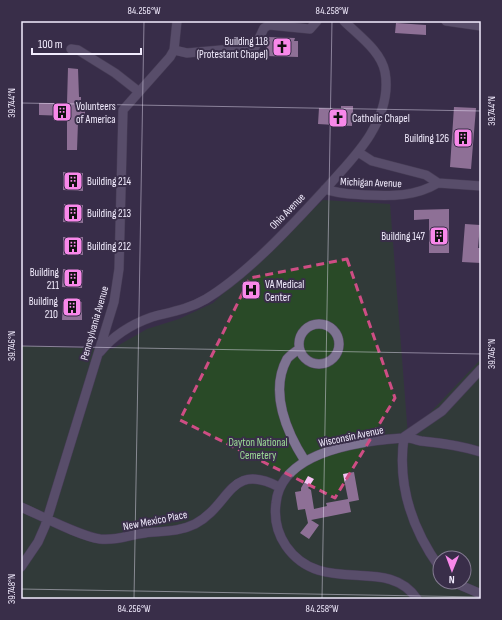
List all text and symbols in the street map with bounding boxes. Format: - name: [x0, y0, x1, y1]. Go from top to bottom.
- text: 84.256°W: [128, 5, 161, 17]
- text: 84.258°W: [316, 5, 349, 17]
- scale bar: [32, 30, 141, 56]
- place label: Building 118 (Protestant Chapel): [197, 35, 268, 61]
- church icon: Building 118 (Protestant Chapel): [271, 36, 293, 58]
- text: 100 m: [38, 37, 63, 52]
- text: 39.744°N: [6, 88, 18, 118]
- text: 39.744°N: [486, 96, 498, 126]
- place label: Volunteers of America: [76, 100, 116, 126]
- building icon: Volunteers of America: [51, 101, 73, 123]
- church icon: Catholic Chapel: [327, 107, 349, 129]
- place label: Catholic Chapel: [352, 112, 410, 125]
- building icon: Building 126: [452, 127, 474, 149]
- place label: Building 126: [405, 132, 449, 145]
- building icon: Building 214: [62, 170, 84, 192]
- place label: Building 214: [87, 175, 131, 188]
- street label: Michigan Avenue: [340, 175, 402, 190]
- street label: Ohio Avenue: [267, 191, 308, 232]
- building icon: Building 213: [62, 202, 84, 224]
- place label: Building 213: [87, 207, 131, 220]
- building icon: Building 147: [428, 225, 450, 247]
- place label: Building 147: [381, 230, 426, 243]
- building icon: Building 212: [62, 235, 84, 257]
- place label: Building 212: [87, 240, 132, 253]
- place label: Building 211: [30, 266, 60, 292]
- building icon: Building 211: [62, 267, 84, 289]
- place label: VA Medical Center: [265, 278, 304, 304]
- hospital icon: VA Medical Center: [240, 279, 262, 301]
- street label: Pennsylvania Avenue: [78, 285, 111, 362]
- place label: Building 210: [29, 295, 59, 321]
- building icon: Building 210: [61, 296, 83, 318]
- text: 39.746°N: [6, 331, 18, 361]
- text: 39.746°N: [486, 339, 498, 369]
- street label: Wisconsin Avenue: [317, 423, 385, 450]
- park label: Dayton National Cemetery: [229, 436, 287, 462]
- street label: New Mexico Place: [122, 508, 188, 533]
- north arrow: [432, 550, 472, 590]
- text: N: [449, 573, 455, 586]
- text: 39.748°N: [6, 574, 18, 604]
- text: 84.256°W: [118, 603, 151, 615]
- text: 84.258°W: [306, 603, 339, 615]

